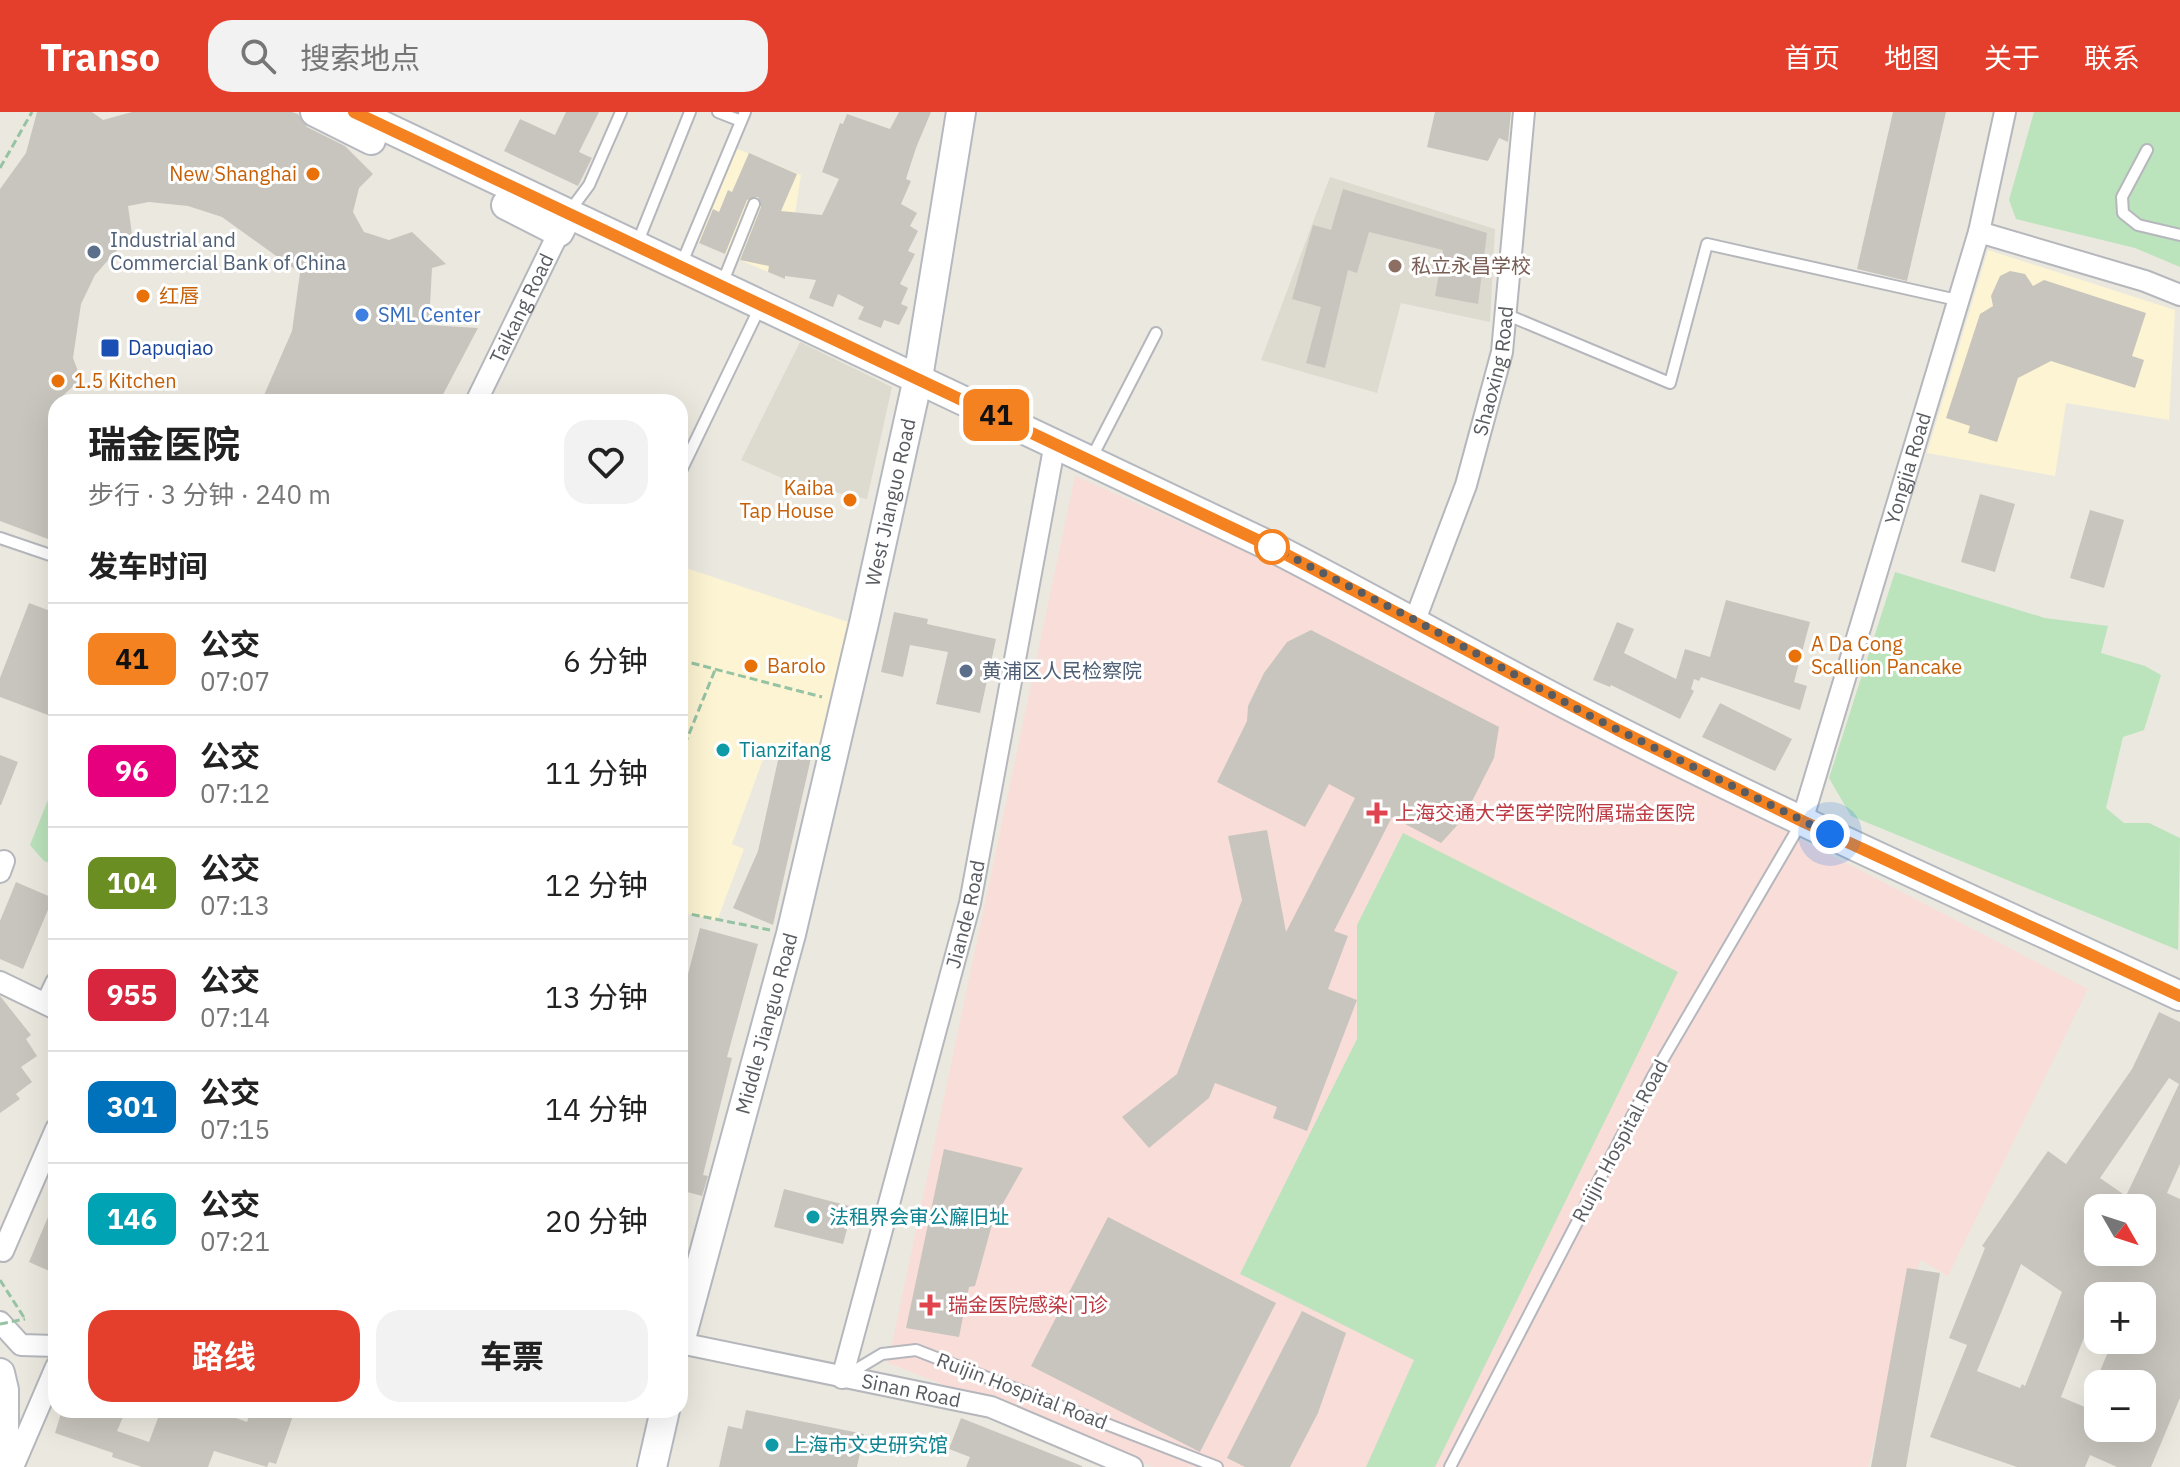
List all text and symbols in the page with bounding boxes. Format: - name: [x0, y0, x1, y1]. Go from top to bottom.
- search box: [208, 20, 768, 92]
- text: Transo: [40, 32, 160, 81]
- icon: search: [236, 34, 280, 78]
- text: 搜索地点: [300, 38, 420, 77]
- text: 首页: [1784, 39, 1840, 76]
- text: 地图: [1884, 39, 1940, 76]
- text: 关于: [1984, 39, 2040, 76]
- text: 联系: [2084, 39, 2140, 76]
- place label: New Shanghai: [169, 160, 297, 187]
- marker: New Shanghai: [304, 165, 322, 183]
- place label: Industrial and Commercial Bank of China: [110, 226, 346, 276]
- marker: Industrial and Commercial Bank of China: [85, 243, 103, 261]
- street label: Taikang Road: [483, 249, 560, 368]
- place label: 私立永昌学校: [1411, 252, 1531, 279]
- marker: 私立永昌学校: [1386, 257, 1404, 275]
- place label: 红唇: [159, 282, 199, 309]
- marker: 红唇: [134, 287, 152, 305]
- place label: SML Center: [378, 301, 481, 328]
- street label: Shaoxing Road: [1466, 305, 1519, 439]
- marker: SML Center: [353, 306, 371, 324]
- place label: Dapuqiao: [128, 334, 214, 361]
- marker: Dapuqiao: [99, 337, 121, 359]
- place label: 1.5 Kitchen: [74, 367, 177, 394]
- marker: 1.5 Kitchen: [49, 372, 67, 390]
- line badge: 41: [960, 389, 1032, 441]
- text: 41: [979, 396, 1013, 433]
- street label: Yongjia Road: [1878, 409, 1937, 528]
- street label: West Jianguo Road: [859, 416, 922, 588]
- text: 瑞金医院: [88, 419, 240, 468]
- button: heart: [564, 420, 648, 504]
- place label: Kaiba Tap House: [740, 474, 834, 524]
- text: 步行 · 3 分钟 · 240 m: [88, 477, 331, 511]
- marker: Kaiba Tap House: [841, 491, 859, 509]
- unlabelled marker: [1255, 530, 1289, 564]
- text: 发车时间: [88, 546, 208, 585]
- text: 公交: [200, 624, 260, 663]
- place label: A Da Cong Scallion Pancake: [1811, 630, 1962, 680]
- text: 41: [115, 640, 149, 677]
- text: 6 分钟: [563, 641, 648, 680]
- marker: A Da Cong Scallion Pancake: [1786, 647, 1804, 665]
- place label: Barolo: [767, 652, 826, 679]
- marker: Barolo: [742, 657, 760, 675]
- place label: 黄浦区人民检察院: [982, 657, 1142, 684]
- marker: 黄浦区人民检察院: [957, 662, 975, 680]
- text: 07:07: [200, 664, 270, 698]
- text: 公交: [200, 736, 260, 775]
- place label: Tianzifang: [739, 736, 831, 763]
- marker: Tianzifang: [714, 741, 732, 759]
- text: 96: [115, 752, 149, 789]
- text: 11 分钟: [545, 753, 648, 792]
- text: 07:12: [200, 776, 270, 810]
- place label: 上海交通大学医学院附属瑞金医院: [1395, 799, 1695, 826]
- marker: 上海交通大学医学院附属瑞金医院: [1366, 802, 1388, 824]
- your location: [1810, 814, 1850, 854]
- text: 公交: [200, 848, 260, 887]
- street label: Jiande Road: [939, 858, 991, 971]
- text: 104: [107, 864, 157, 901]
- text: 12 分钟: [545, 865, 648, 904]
- text: 07:13: [200, 888, 270, 922]
- street label: Middle Jianguo Road: [729, 930, 804, 1117]
- text: 公交: [200, 960, 260, 999]
- text: 955: [107, 976, 157, 1013]
- text: 13 分钟: [545, 977, 648, 1016]
- text: 07:14: [200, 1000, 270, 1034]
- street label: Ruijin Hospital Road: [1565, 1055, 1674, 1227]
- text: 公交: [200, 1072, 260, 1111]
- text: 301: [107, 1088, 157, 1125]
- text: 14 分钟: [545, 1089, 648, 1128]
- text: 07:15: [200, 1112, 270, 1146]
- text: 公交: [200, 1184, 260, 1223]
- north arrow: [2084, 1194, 2156, 1266]
- map controls: [2084, 1194, 2156, 1442]
- text: 146: [107, 1200, 157, 1237]
- text: 20 分钟: [545, 1201, 648, 1240]
- place label: 法租界会审公廨旧址: [829, 1203, 1009, 1230]
- marker: 法租界会审公廨旧址: [804, 1208, 822, 1226]
- text: 07:21: [200, 1224, 270, 1258]
- button: +: [2084, 1282, 2156, 1354]
- place label: 瑞金医院感染门诊: [948, 1291, 1108, 1318]
- marker: 瑞金医院感染门诊: [919, 1294, 941, 1316]
- button: 路线: [88, 1310, 360, 1402]
- button: 车票: [376, 1310, 648, 1402]
- street label: Ruijin Hospital Road: [933, 1346, 1111, 1436]
- street label: Sinan Road: [859, 1367, 963, 1413]
- button: −: [2084, 1370, 2156, 1442]
- place label: 上海市文史研究馆: [788, 1431, 948, 1458]
- marker: 上海市文史研究馆: [763, 1436, 781, 1454]

